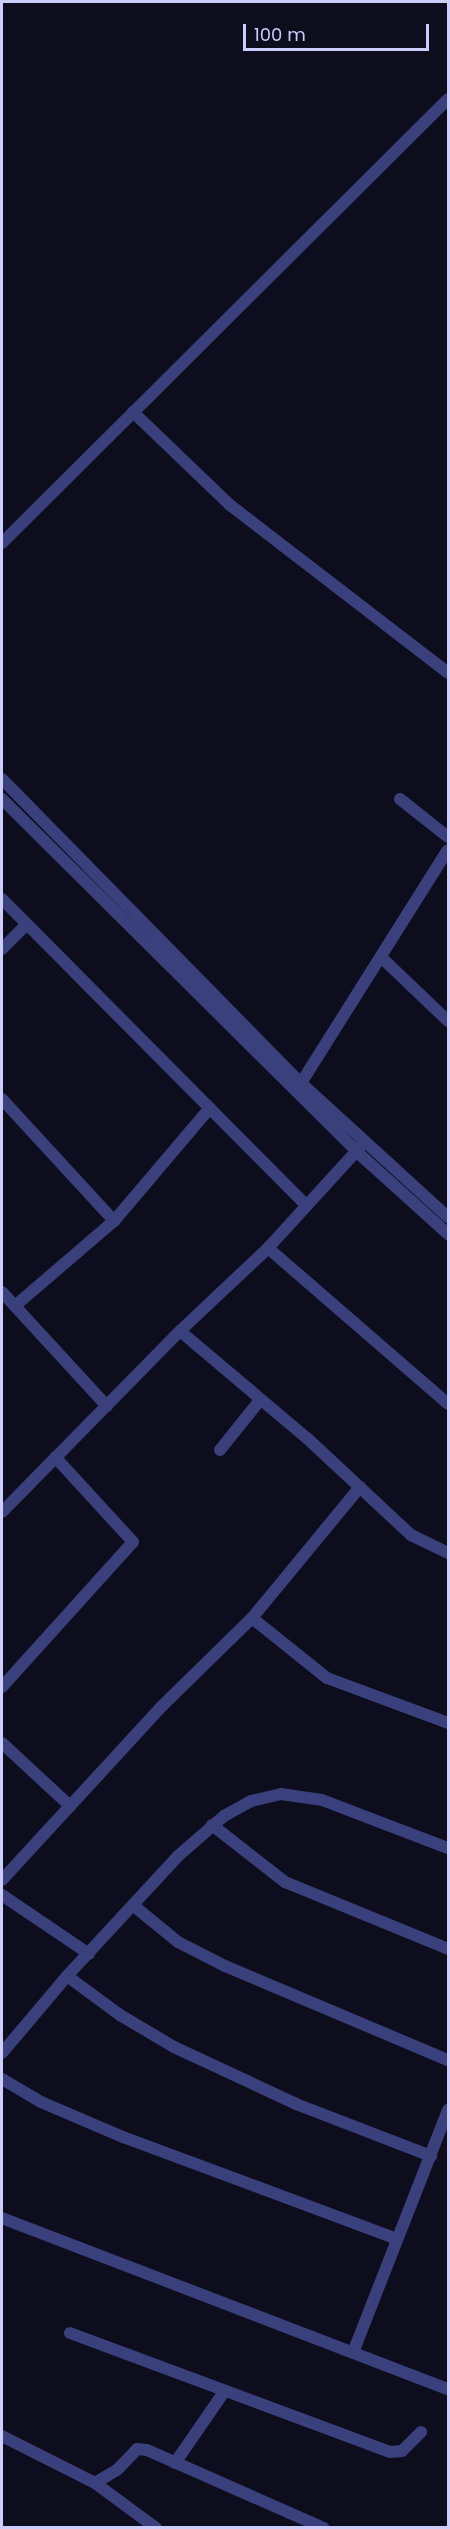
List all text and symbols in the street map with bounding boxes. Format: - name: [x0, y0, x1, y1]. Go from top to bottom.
- scale bar: [246, 12, 432, 50]
- text: 100 m: [254, 22, 306, 47]

